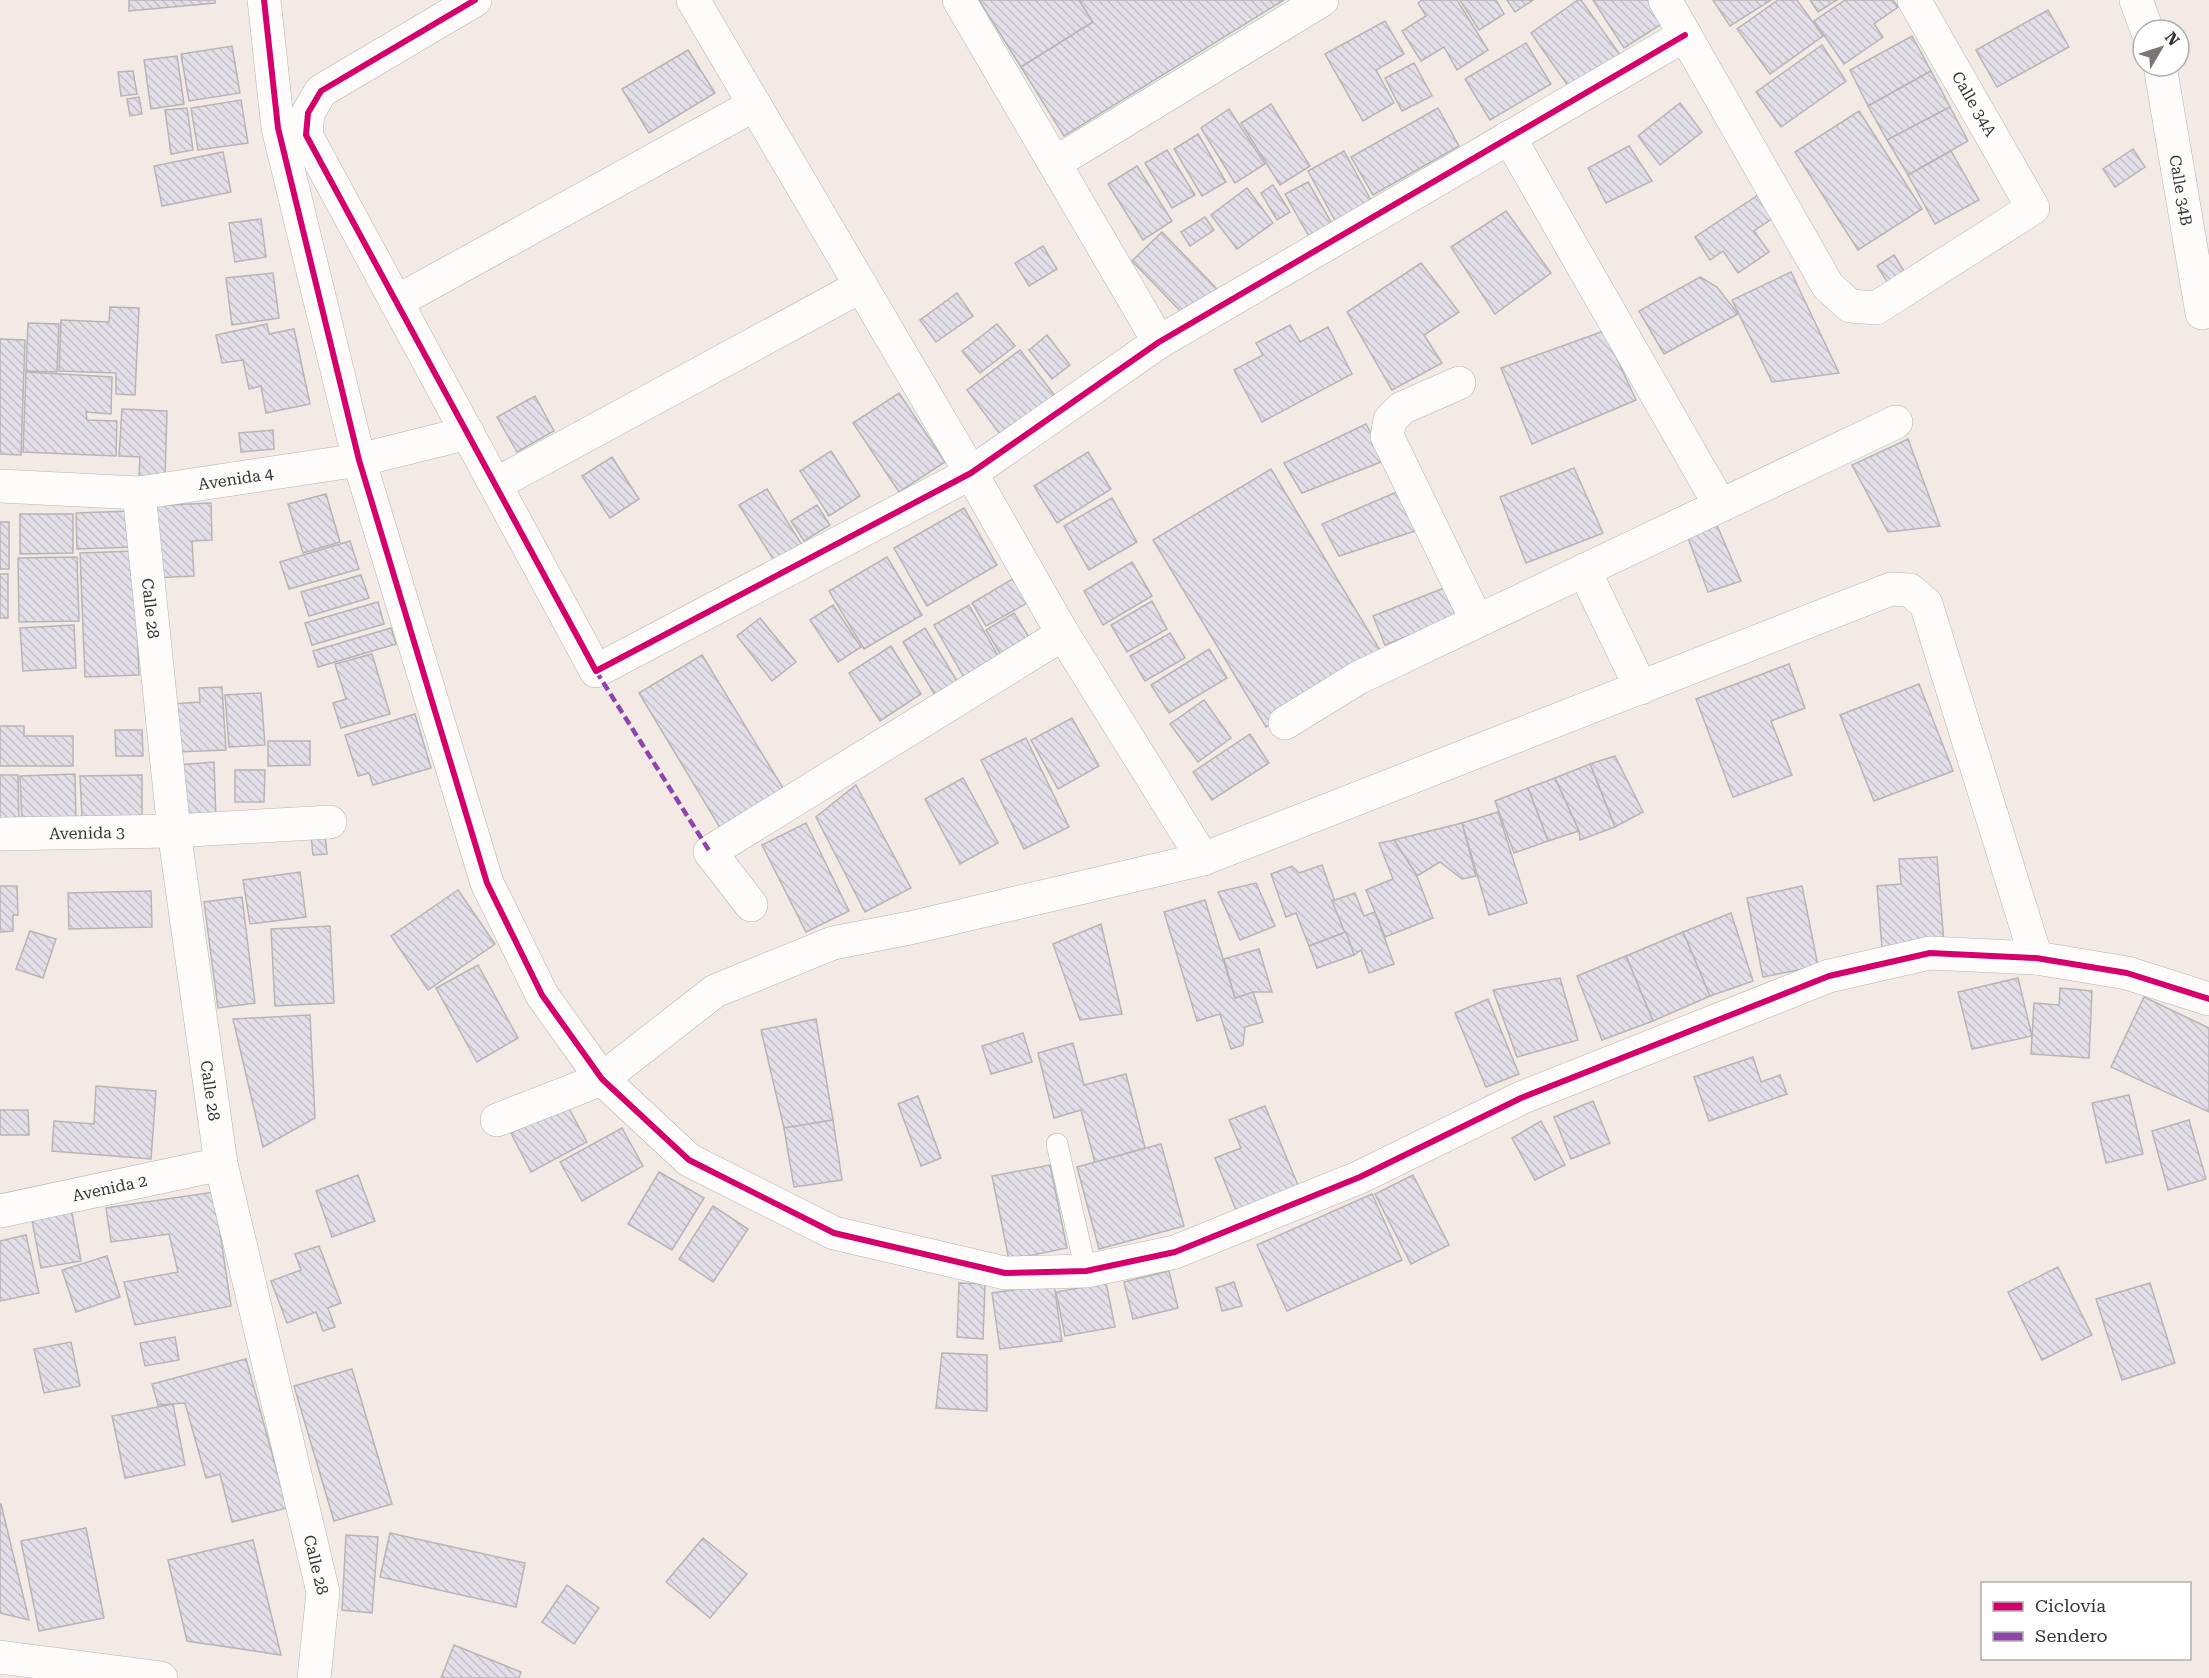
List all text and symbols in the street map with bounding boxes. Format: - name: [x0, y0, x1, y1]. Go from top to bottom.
- north arrow: [2131, 18, 2191, 78]
- text: N: [2161, 28, 2184, 50]
- street label: Calle 34A: [1948, 68, 2001, 141]
- street label: Calle 34B: [2166, 153, 2196, 227]
- street label: Avenida 4: [197, 463, 275, 494]
- street label: Calle 28: [138, 577, 164, 640]
- street label: Avenida 3: [49, 822, 125, 843]
- street label: Calle 28: [197, 1059, 224, 1122]
- street label: Avenida 2: [70, 1171, 149, 1205]
- street label: Calle 28: [300, 1533, 333, 1597]
- legend: [1981, 1582, 2191, 1660]
- text: Ciclovía: [2035, 1595, 2106, 1616]
- text: Sendero: [2035, 1625, 2108, 1646]

